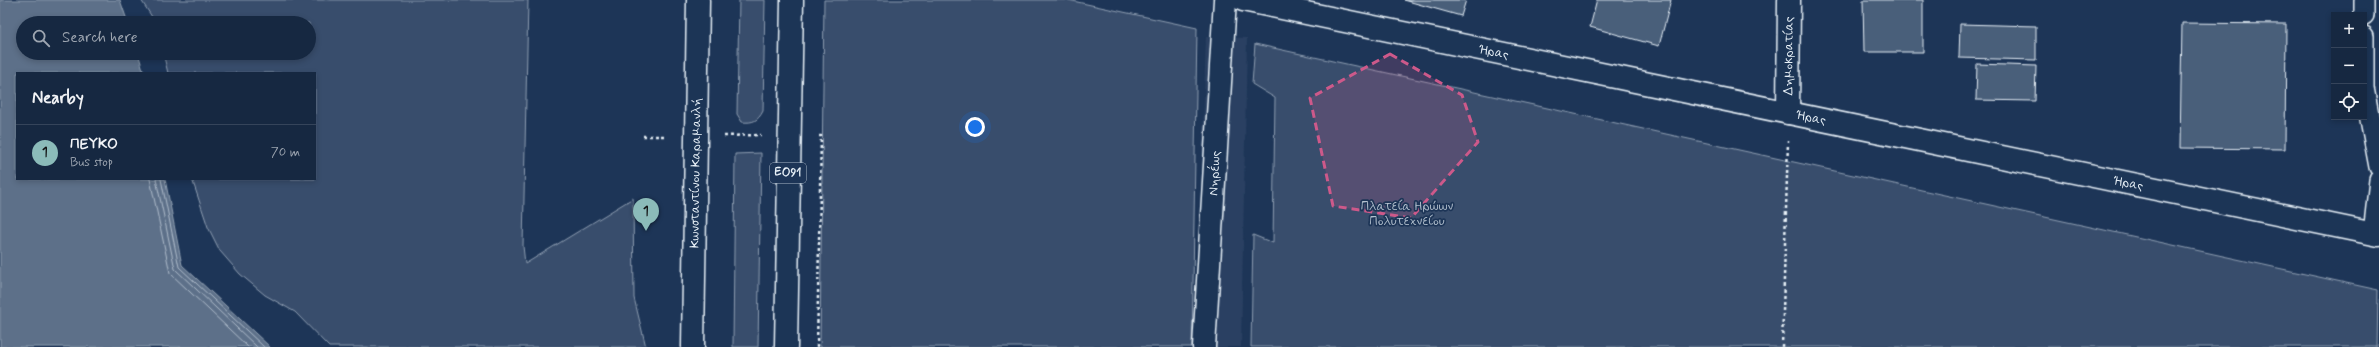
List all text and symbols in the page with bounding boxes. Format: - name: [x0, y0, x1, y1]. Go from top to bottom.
- map controls: [2331, 12, 2367, 120]
- button: +: [2331, 12, 2367, 48]
- search box: [16, 16, 316, 60]
- street label: Δημοκρατίας: [1780, 16, 1797, 96]
- icon: search: [30, 27, 52, 49]
- text: Search here: [62, 28, 138, 48]
- street label: Ήρας: [1477, 40, 1511, 63]
- button: −: [2331, 48, 2367, 84]
- button: locate: [2331, 84, 2367, 120]
- text: Nearby: [32, 87, 84, 109]
- street label: Κωνσταντίνου Καραμανλή: [686, 98, 705, 248]
- street label: Ήρας: [1794, 106, 1828, 129]
- your location: [965, 117, 985, 137]
- text: ΠΕΥΚΟ: [70, 134, 118, 154]
- text: 1: [42, 144, 48, 161]
- text: 70 m: [271, 144, 300, 161]
- street label: Νηρέως: [1205, 150, 1224, 196]
- text: Bus stop: [70, 154, 113, 171]
- road number: ΕΟ91: [770, 163, 806, 183]
- street label: Ήρας: [2112, 172, 2145, 195]
- pin: 1: [633, 198, 659, 231]
- park label: Πλατεία Ηρώων Πολυτεχνείου: [1361, 198, 1453, 230]

